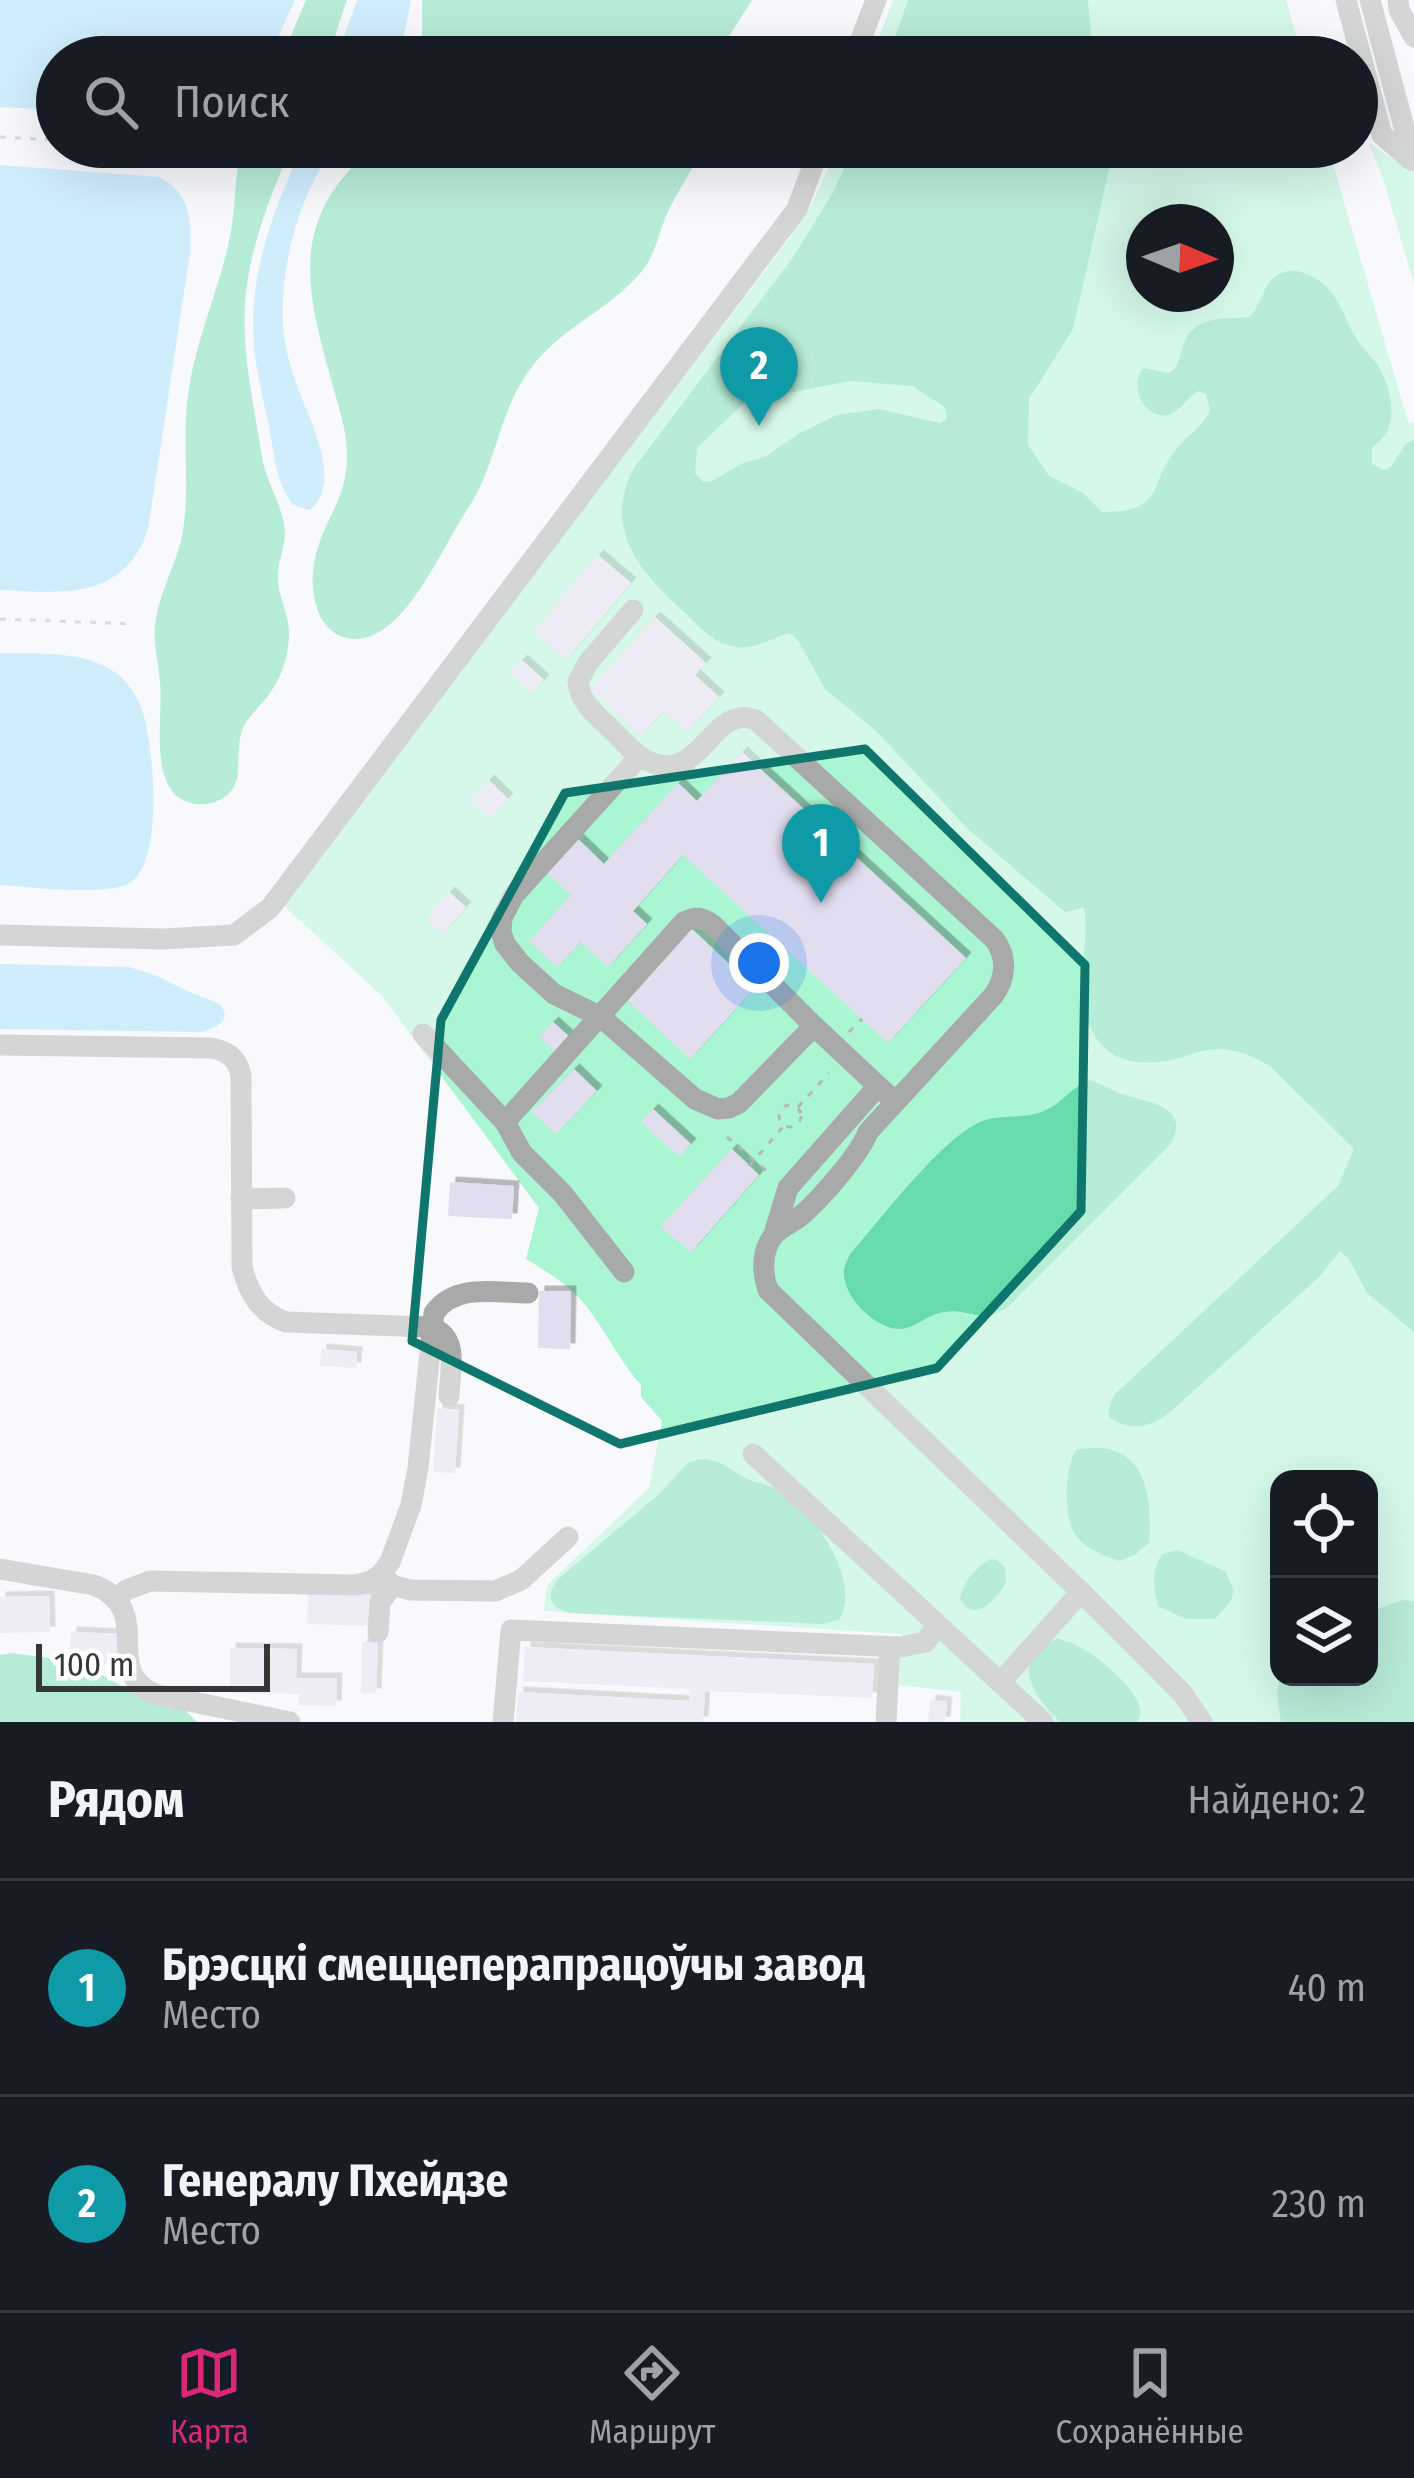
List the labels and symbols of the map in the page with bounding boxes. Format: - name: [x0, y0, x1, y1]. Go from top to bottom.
- north arrow: [1126, 204, 1234, 312]
- pin: 2: [720, 327, 798, 426]
- pin: 1: [782, 804, 860, 903]
- your location: [729, 933, 789, 993]
- scale bar: [36, 1638, 270, 1691]

